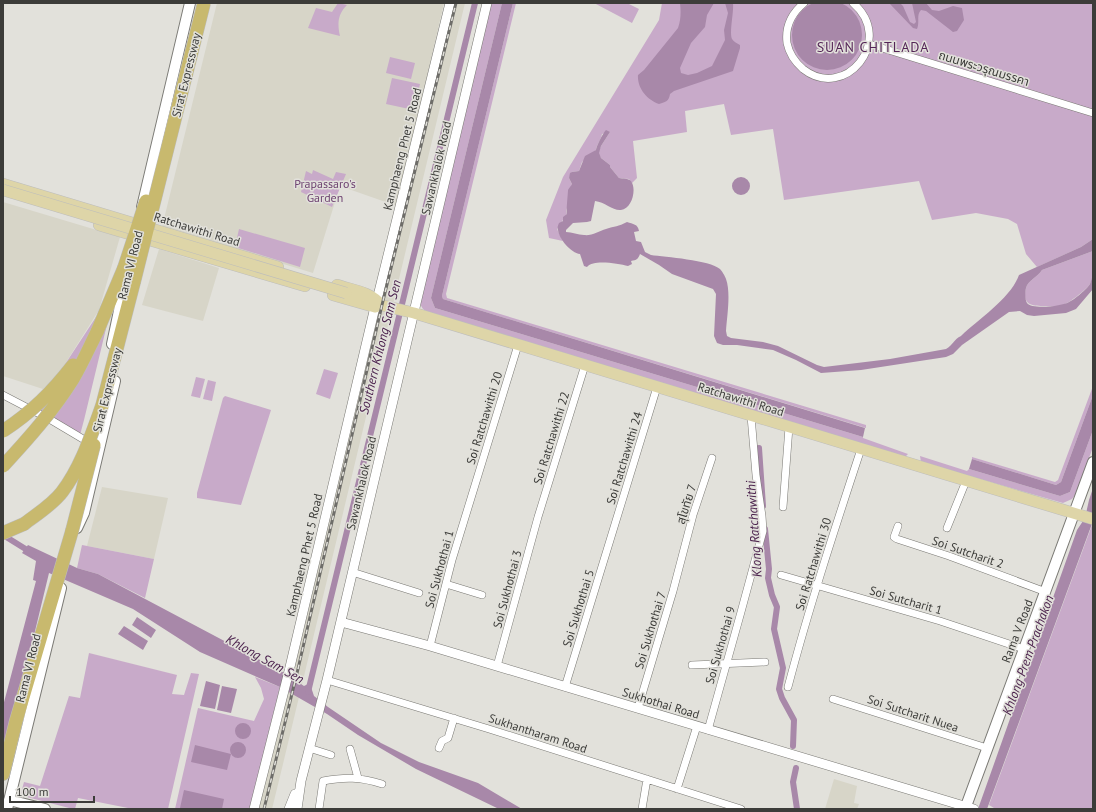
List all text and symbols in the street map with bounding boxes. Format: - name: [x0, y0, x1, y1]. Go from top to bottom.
- street label: Sirat Expressway: [168, 31, 204, 119]
- district label: SUAN CHITLADA: [817, 38, 929, 56]
- street label: ถนนพระวรุณมรรคา: [937, 47, 1031, 89]
- street label: Kamphaeng Phet 5 Road: [380, 86, 424, 212]
- street label: Sawankhalok Road: [418, 120, 454, 216]
- park label: Prapassaro's Garden: [294, 176, 356, 205]
- street label: Ratchawithi Road: [152, 209, 242, 249]
- street label: Rama VI Road: [114, 229, 146, 301]
- water label: Southern Khlong Sam Sen: [355, 278, 405, 416]
- street label: Sirat Expressway: [89, 346, 125, 434]
- street label: Soi Ratchawithi 20: [463, 369, 505, 466]
- street label: Ratchawithi Road: [696, 379, 786, 419]
- street label: Soi Ratchawithi 22: [530, 390, 572, 486]
- street label: Soi Ratchawithi 24: [603, 409, 645, 506]
- street label: Sawankhalok Road: [343, 435, 379, 531]
- water label: Klong Ratchawithi: [742, 480, 766, 578]
- street label: สุโขทัย 7: [673, 482, 699, 526]
- street label: Kamphaeng Phet 5 Road: [283, 492, 325, 618]
- street label: Soi Ratchawithi 30: [792, 515, 834, 612]
- street label: Soi Sukhothai 1: [421, 528, 457, 610]
- street label: Soi Sutcharit 2: [930, 533, 1006, 571]
- street label: Soi Sukhothai 3: [489, 548, 525, 630]
- street label: Soi Sukhothai 5: [559, 567, 597, 649]
- street label: Soi Sutcharit 1: [868, 582, 944, 618]
- street label: Soi Sukhothai 7: [631, 589, 669, 671]
- water label: Khlong Prem Prachakon: [998, 592, 1058, 717]
- street label: Rama V Road: [998, 597, 1036, 665]
- street label: Soi Sukhothai 9: [702, 604, 738, 686]
- water label: Khlong Sam Sen: [223, 631, 307, 688]
- street label: Rama VI Road: [12, 632, 44, 704]
- street label: Sukhothai Road: [621, 684, 701, 722]
- street label: Soi Sutcharit Nuea: [865, 691, 961, 735]
- street label: Sukhantharam Road: [487, 710, 589, 756]
- scale bar: [10, 778, 94, 804]
- text: 100 m: [16, 784, 49, 799]

